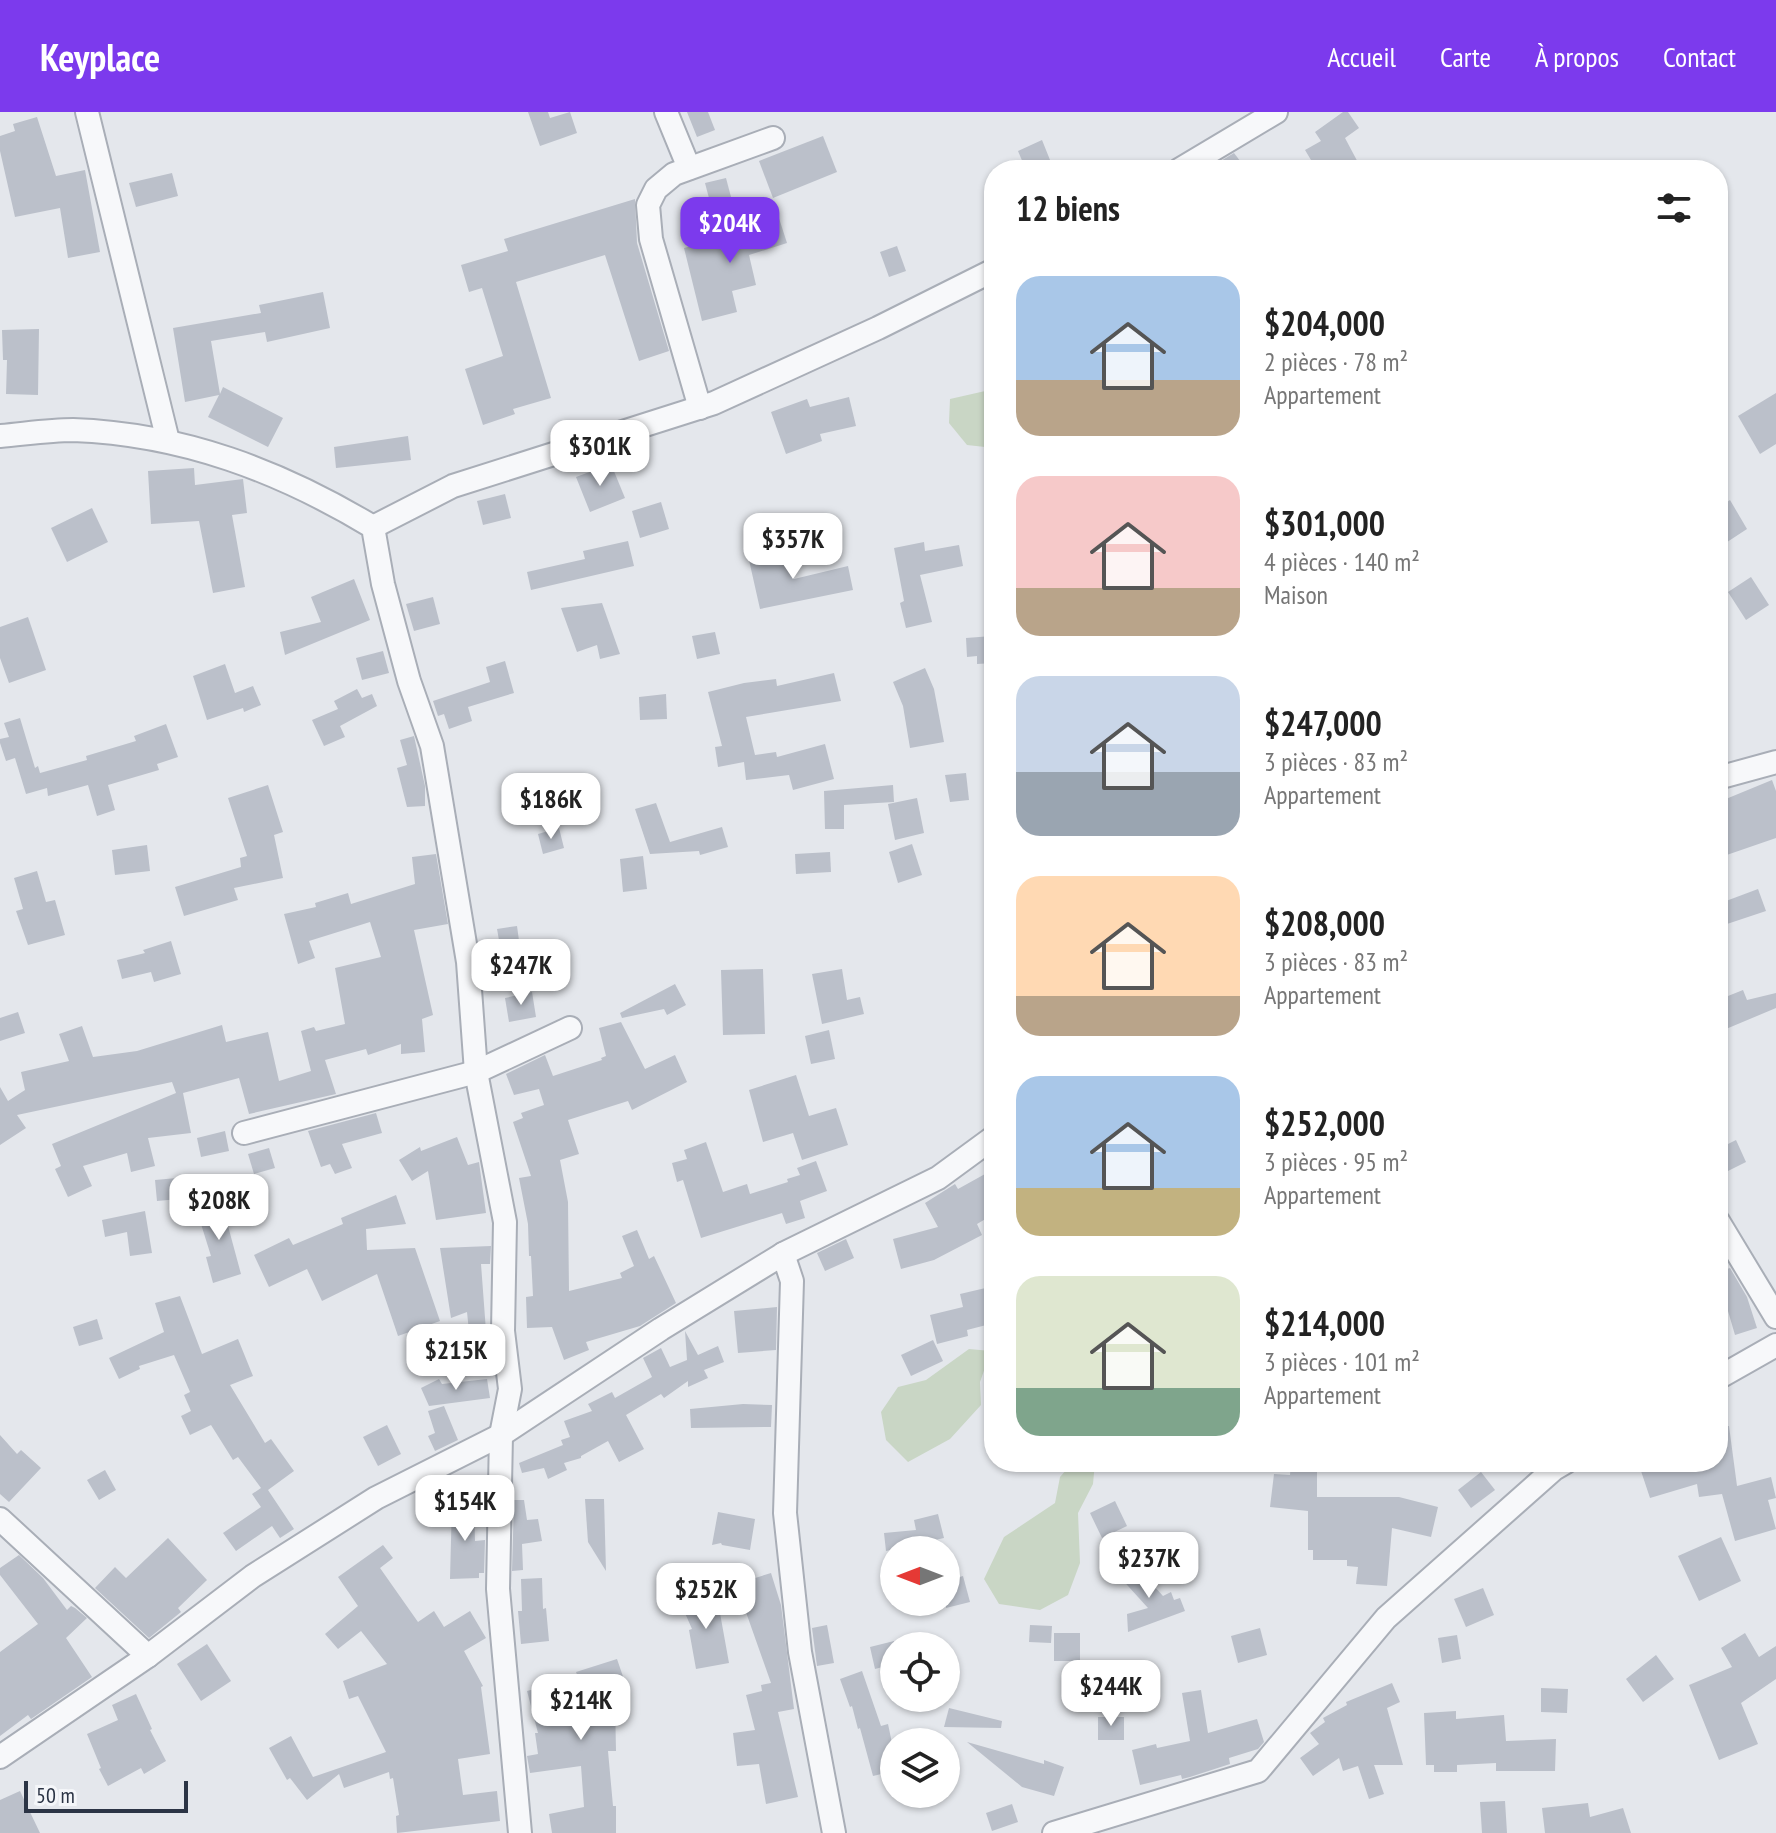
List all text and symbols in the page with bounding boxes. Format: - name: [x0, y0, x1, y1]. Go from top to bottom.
- text: Keyplace: [40, 32, 160, 81]
- text: Accueil: [1327, 38, 1396, 75]
- text: Carte: [1440, 38, 1491, 75]
- text: À propos: [1535, 38, 1619, 75]
- text: Contact: [1663, 38, 1736, 75]
- text: 12 biens: [1016, 186, 1120, 230]
- icon: filters: [1652, 186, 1696, 230]
- pin: $204K: [674, 197, 786, 265]
- text: $204K: [698, 206, 762, 239]
- text: $204,000: [1264, 301, 1385, 345]
- icon: home: [1080, 308, 1176, 404]
- text: 2 pièces · 78 m²: [1264, 345, 1408, 378]
- text: Appartement: [1264, 378, 1381, 411]
- pin: $301K: [544, 420, 656, 488]
- text: $301K: [568, 429, 632, 462]
- text: $301,000: [1264, 501, 1385, 545]
- icon: home: [1080, 508, 1176, 604]
- pin: $357K: [737, 513, 849, 581]
- text: $357K: [761, 522, 825, 555]
- text: 4 pièces · 140 m²: [1264, 545, 1420, 578]
- text: Maison: [1264, 578, 1328, 611]
- text: $247,000: [1264, 701, 1382, 745]
- icon: home: [1080, 708, 1176, 804]
- text: 3 pièces · 83 m²: [1264, 745, 1408, 778]
- pin: $186K: [495, 773, 607, 841]
- text: Appartement: [1264, 778, 1381, 811]
- text: $186K: [519, 782, 583, 815]
- text: $208,000: [1264, 901, 1385, 945]
- icon: home: [1080, 908, 1176, 1004]
- pin: $247K: [465, 939, 577, 1007]
- text: 3 pièces · 83 m²: [1264, 945, 1408, 978]
- text: $247K: [489, 948, 553, 981]
- text: Appartement: [1264, 978, 1381, 1011]
- text: $252,000: [1264, 1101, 1385, 1145]
- icon: home: [1080, 1108, 1176, 1204]
- text: 3 pièces · 95 m²: [1264, 1145, 1408, 1178]
- pin: $208K: [163, 1174, 275, 1242]
- text: Appartement: [1264, 1178, 1381, 1211]
- text: $208K: [187, 1183, 251, 1216]
- text: $214,000: [1264, 1301, 1385, 1345]
- icon: home: [1080, 1308, 1176, 1404]
- pin: $215K: [400, 1324, 512, 1392]
- text: $215K: [424, 1333, 488, 1366]
- text: 3 pièces · 101 m²: [1264, 1345, 1420, 1378]
- text: Appartement: [1264, 1378, 1381, 1411]
- pin: $154K: [409, 1475, 521, 1543]
- text: $154K: [433, 1484, 497, 1517]
- pin: $237K: [1093, 1532, 1205, 1600]
- north arrow: [880, 1536, 960, 1616]
- map controls: [880, 1536, 960, 1808]
- text: $237K: [1117, 1541, 1181, 1574]
- pin: $252K: [650, 1563, 762, 1631]
- text: $252K: [674, 1572, 738, 1605]
- button: locate: [880, 1632, 960, 1712]
- pin: $244K: [1055, 1660, 1167, 1728]
- text: $244K: [1079, 1669, 1143, 1702]
- pin: $214K: [525, 1674, 637, 1742]
- text: $214K: [549, 1683, 613, 1716]
- button: layers: [880, 1728, 960, 1808]
- scale bar: [24, 1777, 188, 1813]
- text: 50 m: [36, 1781, 75, 1809]

